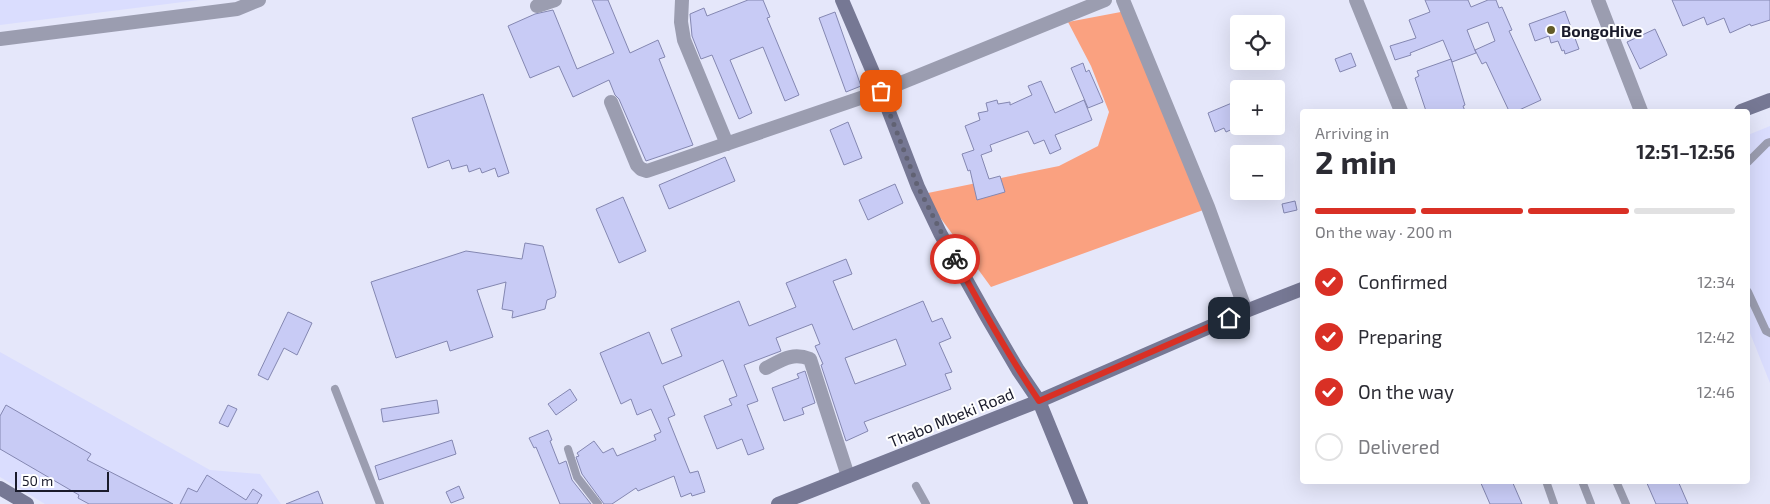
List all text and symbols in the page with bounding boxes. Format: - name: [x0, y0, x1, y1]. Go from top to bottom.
- map controls: [1230, 15, 1285, 200]
- button: locate: [1230, 15, 1285, 70]
- place label: BongoHive: [1561, 21, 1642, 40]
- marker: BongoHive: [1545, 24, 1557, 36]
- pin: [860, 70, 902, 112]
- icon: bag: [867, 77, 895, 105]
- button: +: [1230, 80, 1285, 135]
- text: Arriving in: [1315, 123, 1389, 142]
- text: 12:51–12:56: [1636, 140, 1735, 163]
- text: 2 min: [1315, 142, 1397, 180]
- button: −: [1230, 145, 1285, 200]
- text: On the way · 200 m: [1315, 222, 1452, 241]
- courier: [930, 234, 980, 284]
- icon: bike: [941, 245, 969, 273]
- icon: check: [1315, 268, 1343, 296]
- text: Confirmed: [1358, 270, 1448, 293]
- text: 12:34: [1697, 272, 1735, 291]
- pin: [1208, 297, 1250, 339]
- icon: home: [1215, 304, 1243, 332]
- icon: check: [1315, 323, 1343, 351]
- text: Preparing: [1358, 325, 1442, 348]
- text: 12:42: [1697, 327, 1735, 346]
- icon: check: [1315, 378, 1343, 406]
- text: On the way: [1358, 380, 1454, 403]
- text: 12:46: [1697, 382, 1735, 401]
- street label: Thabo Mbeki Road: [886, 383, 1016, 451]
- text: Delivered: [1358, 435, 1440, 458]
- scale bar: [15, 469, 109, 492]
- text: 50 m: [22, 472, 53, 489]

